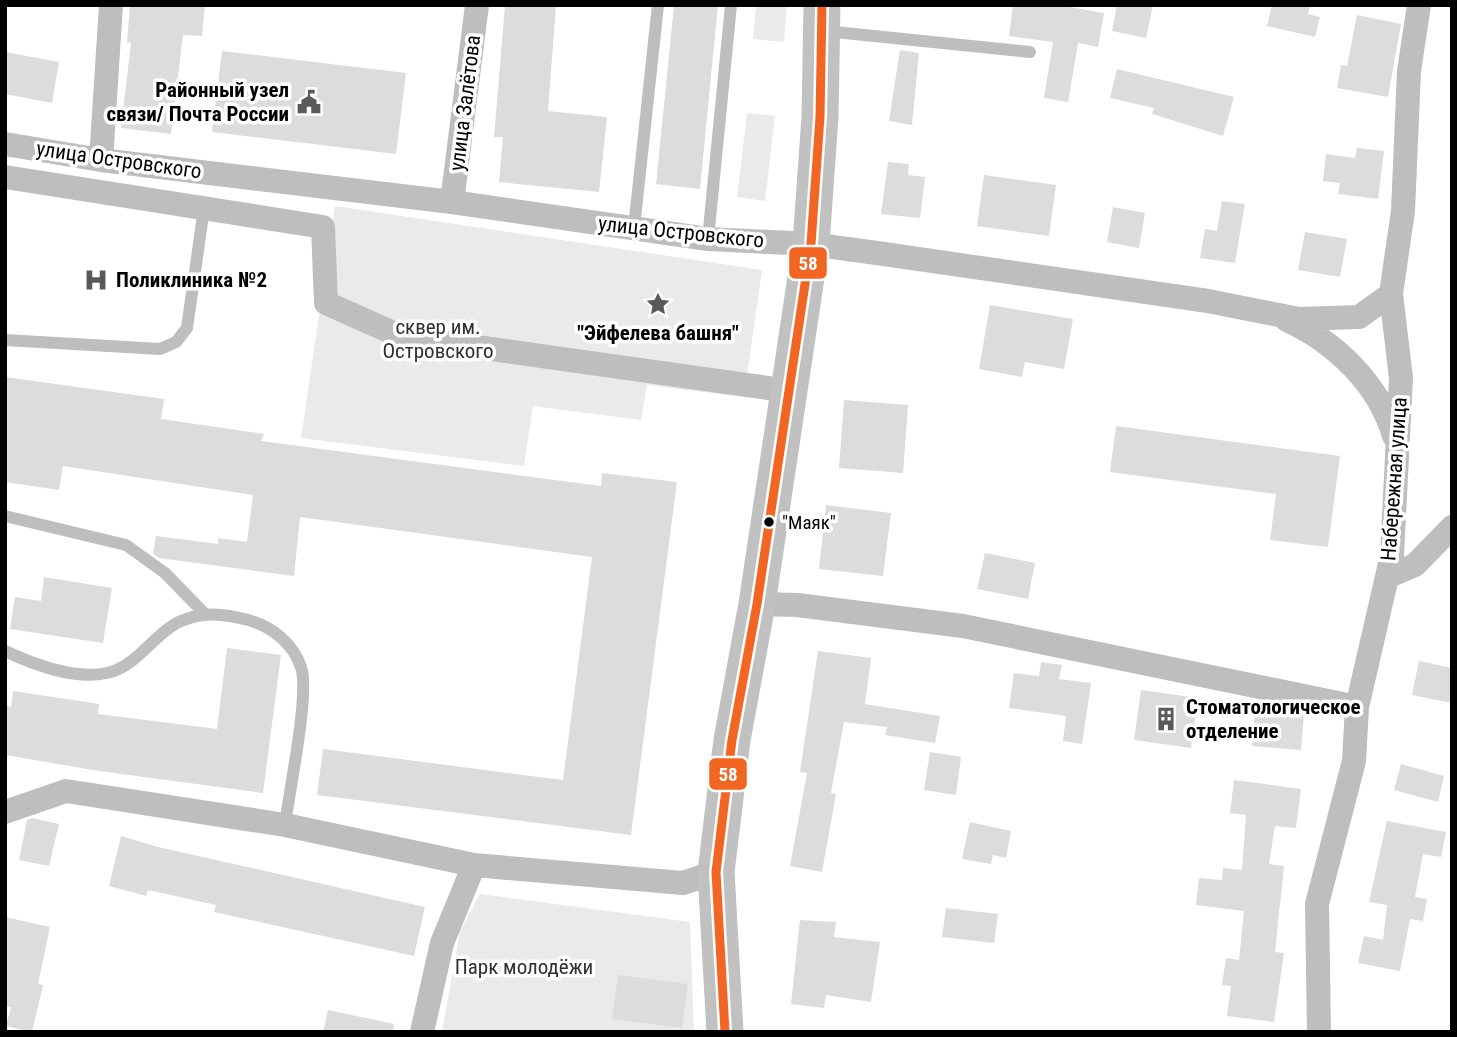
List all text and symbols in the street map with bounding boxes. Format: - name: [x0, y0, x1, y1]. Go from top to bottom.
- street label: улица Залётова: [445, 34, 485, 172]
- place label: Районный узел связи/ Почта России: [106, 78, 289, 126]
- public building icon: Районный узел связи/ Почта России: [295, 88, 323, 116]
- street label: улица Островского: [35, 137, 203, 183]
- street label: улица Островского: [597, 211, 765, 253]
- line badge: 58: [788, 246, 828, 280]
- text: 58: [798, 252, 818, 275]
- hospital icon: Поликлиника №2: [82, 266, 110, 294]
- place label: Поликлиника №2: [116, 268, 267, 292]
- place icon: "Эйфелева башня": [644, 290, 672, 318]
- park label: сквер им. Островского: [383, 315, 493, 363]
- place label: "Эйфелева башня": [577, 321, 739, 345]
- street label: Набережная улица: [1376, 396, 1412, 562]
- place label: "Маяк": [782, 511, 836, 534]
- marker: "Маяк": [762, 515, 776, 529]
- place label: Стоматологическое отделение: [1186, 695, 1361, 743]
- building icon: Стоматологическое отделение: [1152, 705, 1180, 733]
- line badge: 58: [708, 757, 748, 791]
- text: 58: [718, 763, 738, 786]
- park label: Парк молодёжи: [455, 955, 593, 979]

